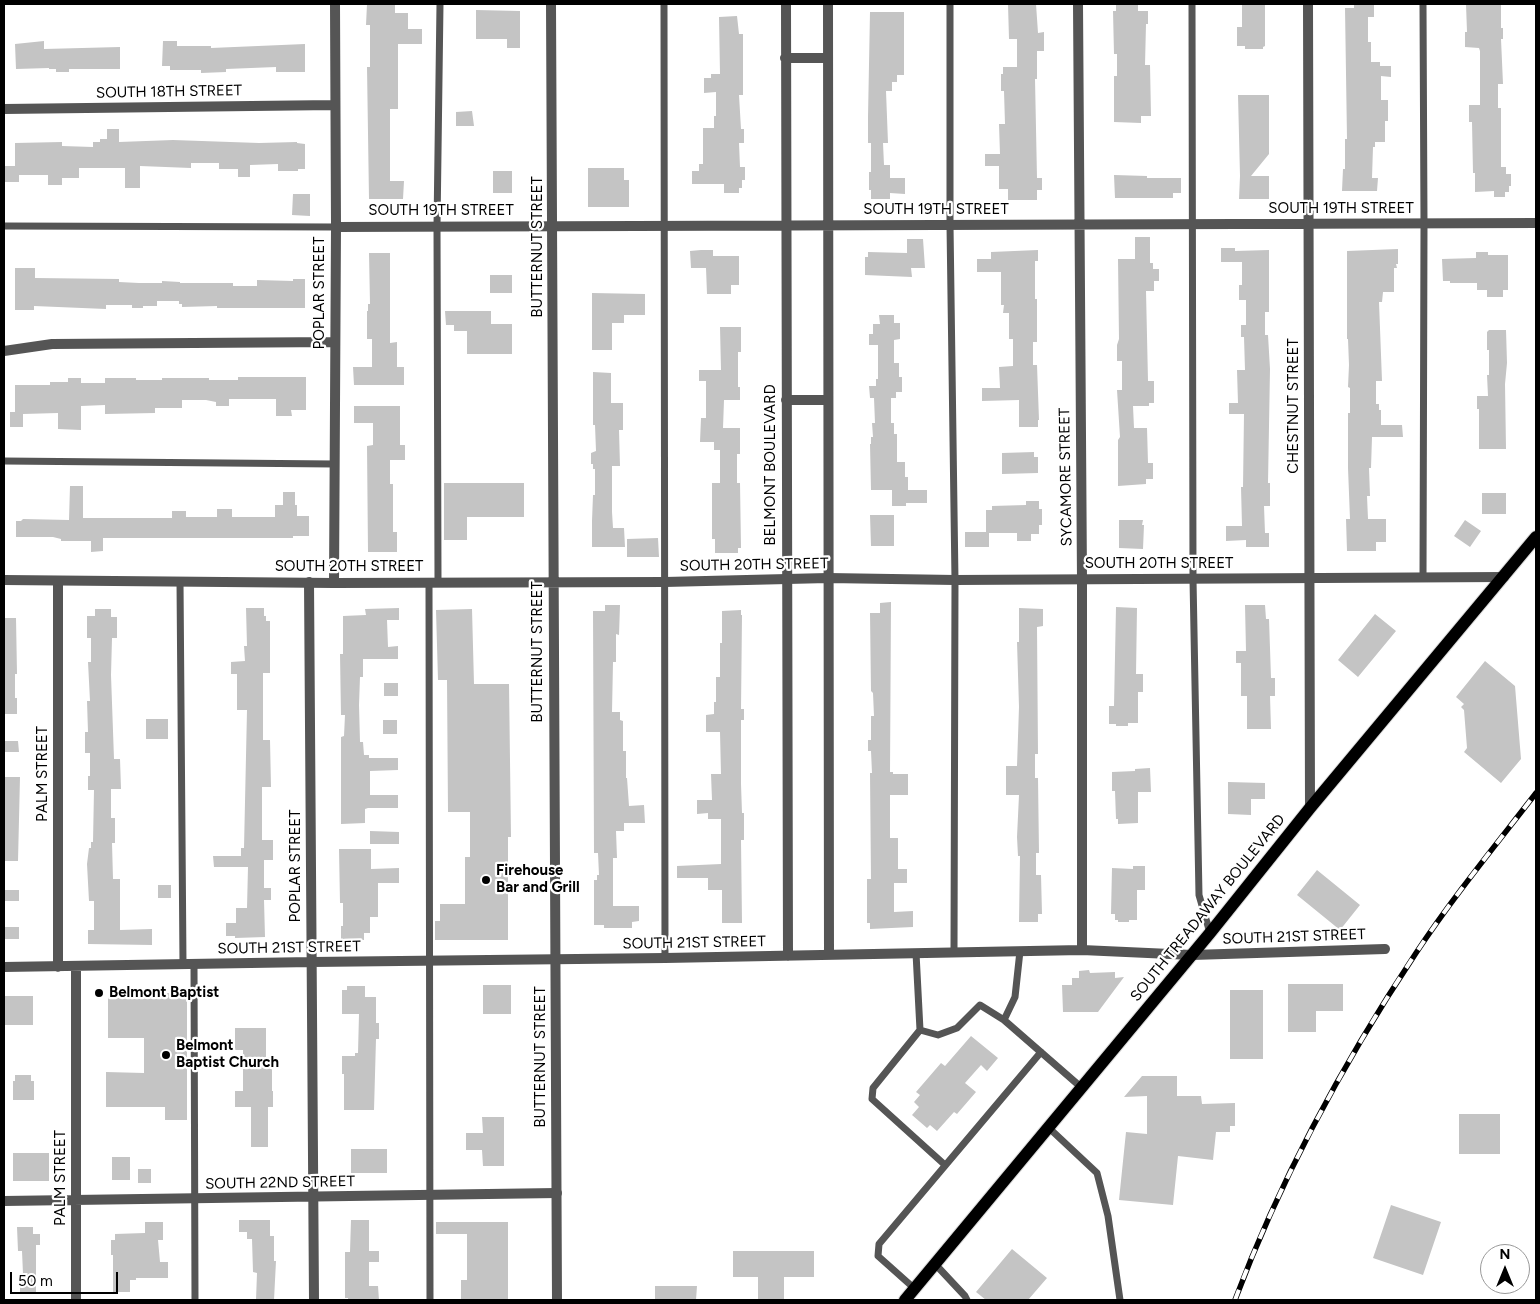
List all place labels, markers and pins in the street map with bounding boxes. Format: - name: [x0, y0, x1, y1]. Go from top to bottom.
- place label: Firehouse Bar and Grill: [496, 862, 580, 897]
- marker: Firehouse Bar and Grill: [480, 874, 492, 886]
- place label: Belmont Baptist: [109, 984, 219, 1002]
- marker: Belmont Baptist: [93, 987, 105, 999]
- place label: Belmont Baptist Church: [176, 1037, 279, 1072]
- marker: Belmont Baptist Church: [160, 1049, 172, 1061]

